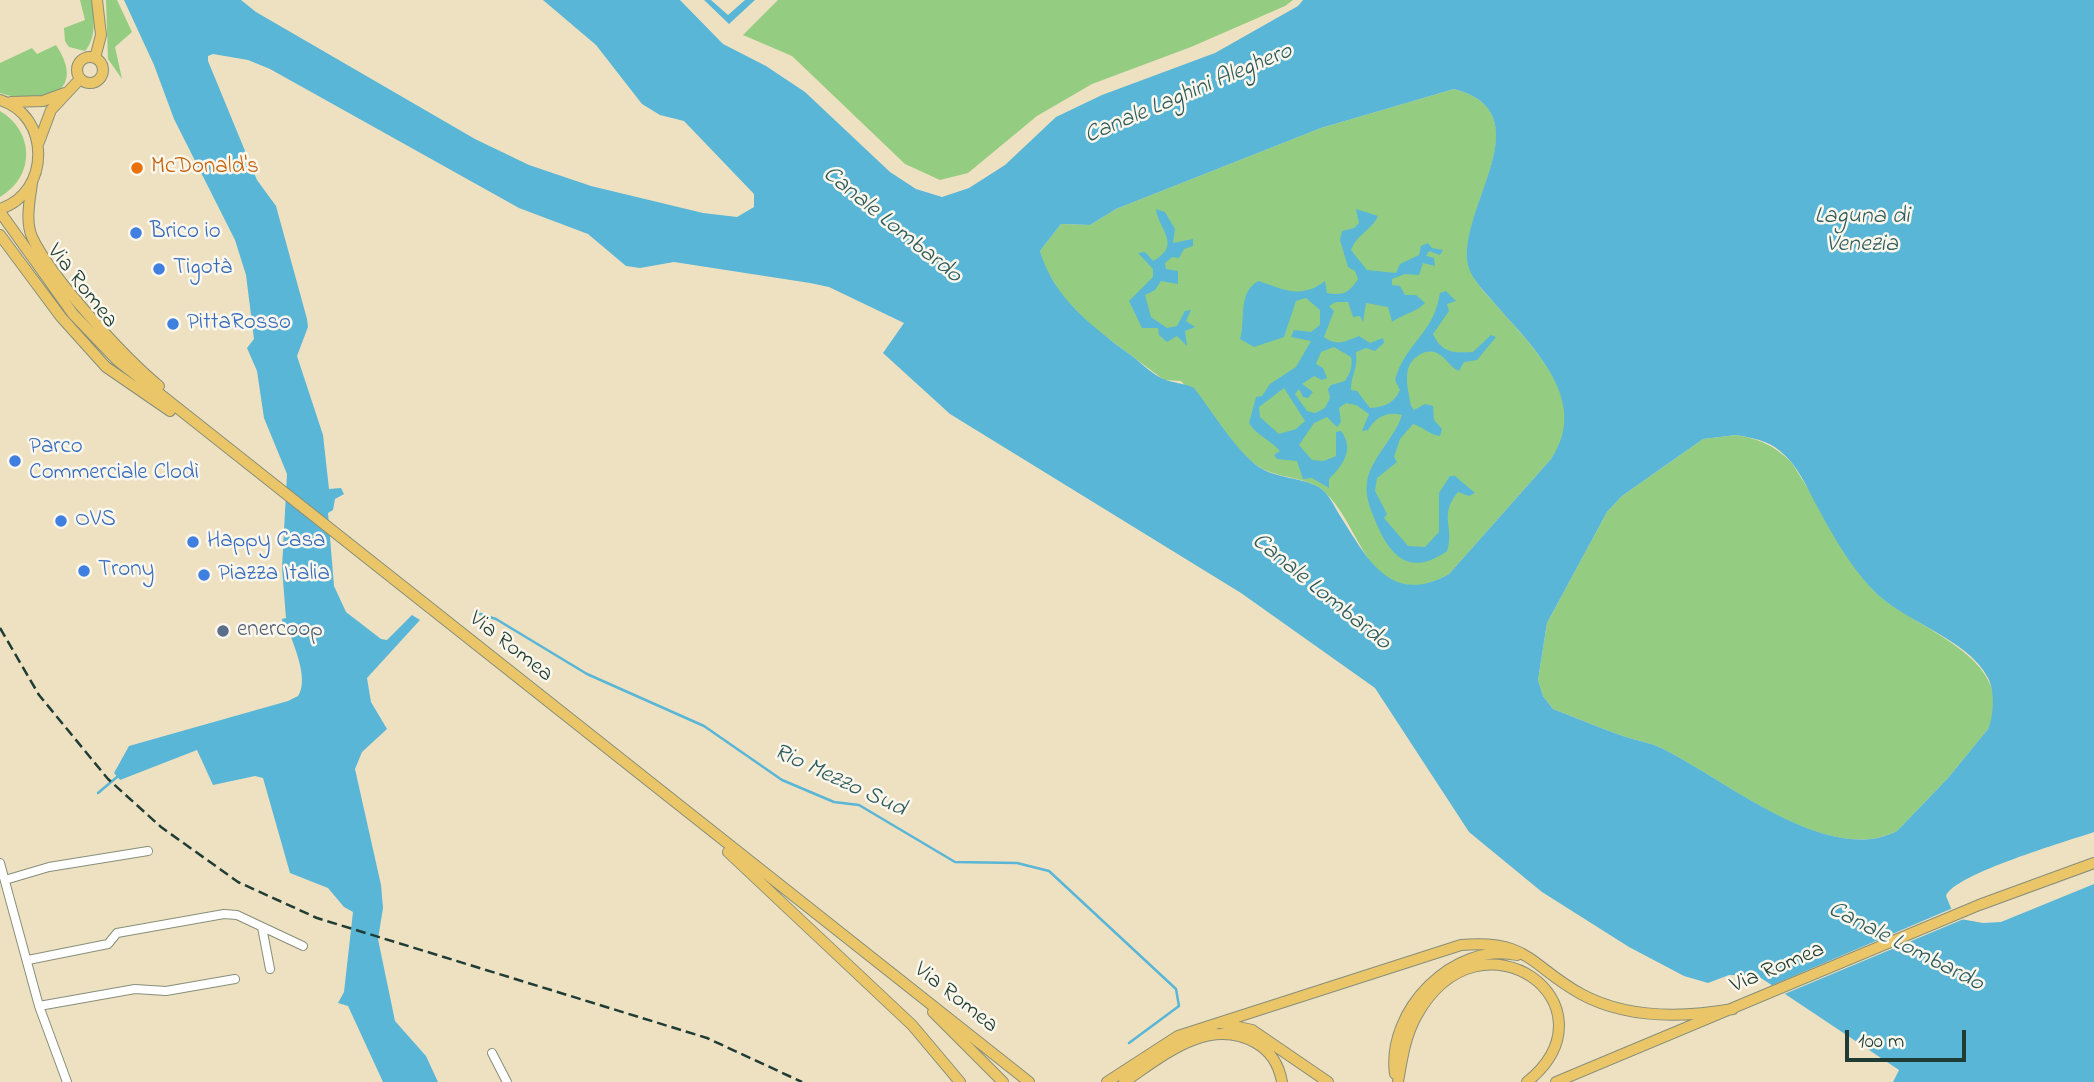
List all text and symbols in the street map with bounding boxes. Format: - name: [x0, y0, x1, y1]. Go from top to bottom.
- water label: Canale Laghini Aleghero: [1081, 38, 1297, 152]
- place label: McDonald's: [151, 154, 259, 182]
- marker: McDonald's: [129, 160, 145, 176]
- water label: Canale Lombardo: [816, 161, 966, 291]
- water label: Laguna di Venezia: [1815, 204, 1909, 260]
- place label: Brico io: [150, 219, 221, 247]
- marker: Brico io: [128, 225, 144, 241]
- street label: Via Romea: [39, 239, 123, 335]
- place label: Tigotà: [173, 255, 232, 283]
- marker: Tigotà: [151, 261, 167, 277]
- place label: PittaRosso: [187, 310, 291, 338]
- marker: PittaRosso: [165, 316, 181, 332]
- place label: Parco Commerciale Clodì: [29, 434, 199, 488]
- marker: Parco Commerciale Clodì: [7, 453, 23, 469]
- place label: OVS: [75, 507, 116, 535]
- marker: OVS: [53, 513, 69, 529]
- place label: Happy Casa: [207, 528, 326, 556]
- water label: Canale Lombardo: [1245, 528, 1395, 658]
- marker: Happy Casa: [185, 534, 201, 550]
- place label: Trony: [98, 557, 154, 585]
- place label: Piazza Italia: [218, 561, 330, 589]
- marker: Trony: [76, 563, 92, 579]
- marker: Piazza Italia: [196, 567, 212, 583]
- street label: Via Romea: [462, 606, 558, 690]
- place label: enercoop: [237, 617, 323, 645]
- marker: enercoop: [215, 623, 231, 639]
- water label: Rio Mezzo Sud: [768, 739, 910, 825]
- water label: Canale Lombardo: [1822, 896, 1988, 1000]
- street label: Via Romea: [1727, 937, 1829, 1001]
- street label: Via Romea: [907, 957, 1003, 1041]
- scale bar: [1849, 1016, 1970, 1060]
- text: 100 m: [1858, 1027, 1904, 1057]

